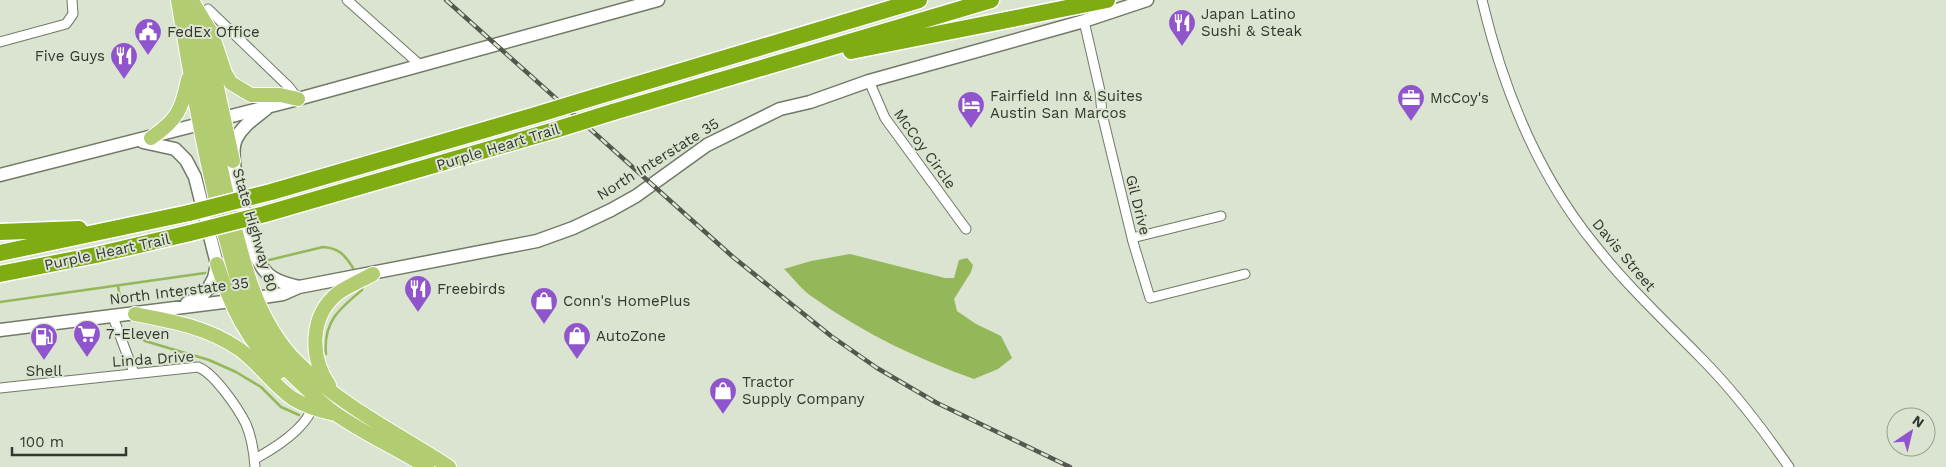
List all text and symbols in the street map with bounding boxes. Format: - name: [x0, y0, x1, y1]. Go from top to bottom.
- place label: Japan Latino Sushi & Steak: [1201, 5, 1303, 40]
- restaurant icon: Japan Latino Sushi & Steak: [1167, 8, 1197, 47]
- public building icon: FedEx Office: [133, 17, 163, 56]
- place label: FedEx Office: [167, 23, 260, 41]
- restaurant icon: Five Guys: [109, 41, 139, 80]
- place label: Five Guys: [35, 47, 105, 65]
- office icon: McCoy's: [1396, 83, 1426, 122]
- place label: Fairfield Inn & Suites Austin San Marcos: [990, 87, 1143, 122]
- place label: McCoy's: [1430, 89, 1489, 107]
- hotel icon: Fairfield Inn & Suites Austin San Marcos: [956, 90, 986, 129]
- street label: McCoy Circle: [890, 106, 960, 192]
- street label: North Interstate 35: [594, 114, 722, 204]
- street label: Purple Heart Trail: [434, 120, 562, 174]
- street label: State Highway 80: [229, 166, 281, 294]
- street label: Gil Drive: [1122, 173, 1154, 237]
- street label: Davis Street: [1588, 215, 1660, 295]
- street label: Purple Heart Trail: [43, 230, 172, 274]
- street label: North Interstate 35: [108, 274, 250, 308]
- restaurant icon: Freebirds: [403, 274, 433, 313]
- place label: Freebirds: [437, 280, 505, 298]
- shop icon: Conn's HomePlus: [529, 286, 559, 325]
- place label: Conn's HomePlus: [563, 292, 691, 310]
- supermarket icon: 7-Eleven: [72, 319, 102, 358]
- shop icon: AutoZone: [562, 321, 592, 360]
- fuel station icon: Shell: [29, 322, 59, 361]
- place label: 7-Eleven: [106, 325, 170, 343]
- place label: AutoZone: [596, 327, 666, 345]
- street label: Linda Drive: [111, 347, 195, 371]
- place label: Shell: [26, 362, 63, 380]
- place label: Tractor Supply Company: [742, 373, 865, 408]
- shop icon: Tractor Supply Company: [708, 376, 738, 415]
- north arrow: [1886, 407, 1936, 457]
- text: N: [1910, 412, 1927, 431]
- scale bar: [12, 424, 126, 456]
- text: 100 m: [20, 433, 64, 451]

